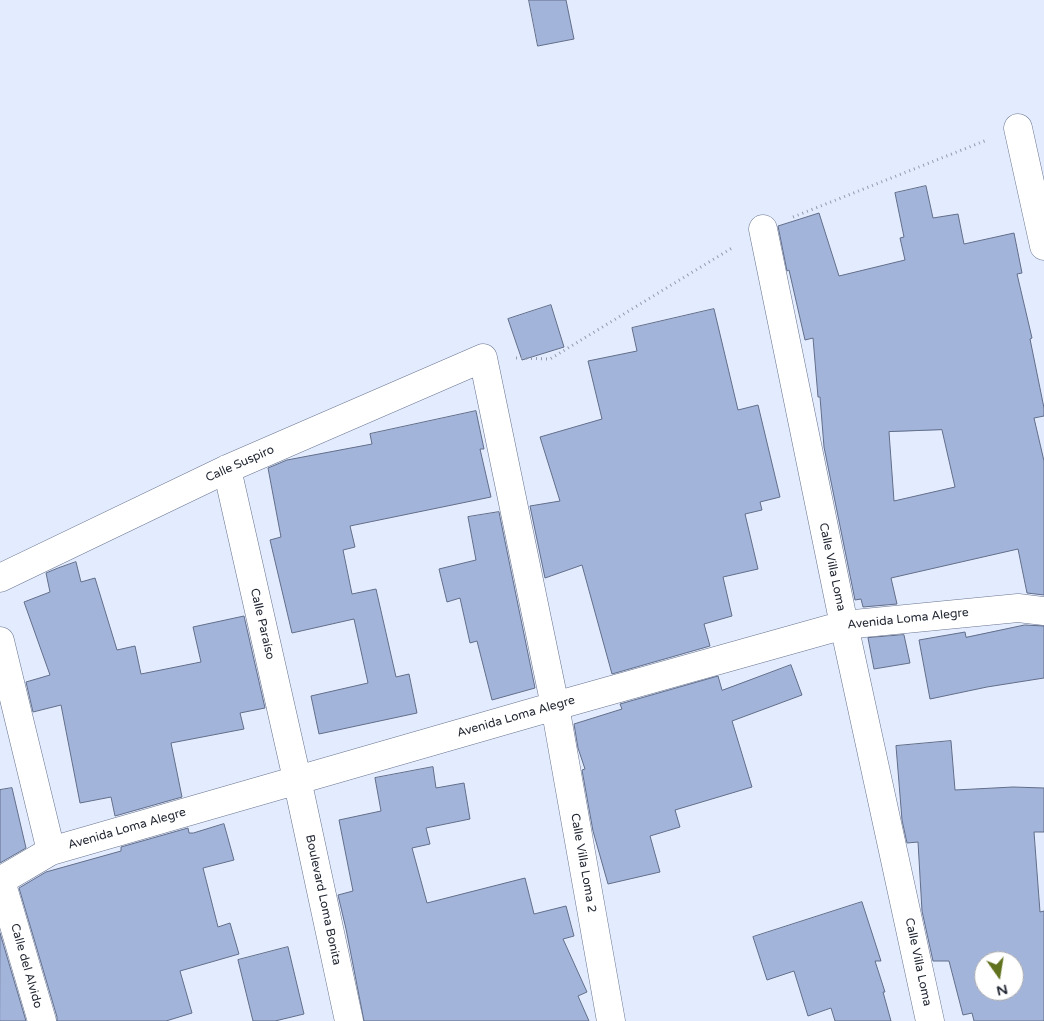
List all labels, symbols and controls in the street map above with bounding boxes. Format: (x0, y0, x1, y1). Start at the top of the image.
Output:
street label: Calle Suspiro (203, 442, 277, 486)
street label: Calle Villa Loma (816, 521, 848, 613)
street label: Calle Paraíso (247, 587, 277, 661)
street label: Avenida Loma Alegre (847, 605, 969, 633)
street label: Avenida Loma Alegre (455, 693, 577, 741)
street label: Avenida Loma Alegre (66, 805, 188, 853)
street label: Calle Villa Loma 2 (567, 812, 599, 914)
street label: Boulevard Loma Bonita (302, 833, 344, 967)
street label: Calle Villa Loma (902, 916, 934, 1008)
street label: Calle del Alvido (7, 922, 45, 1010)
north arrow (974, 951, 1024, 1001)
text: N (995, 981, 1010, 1000)

